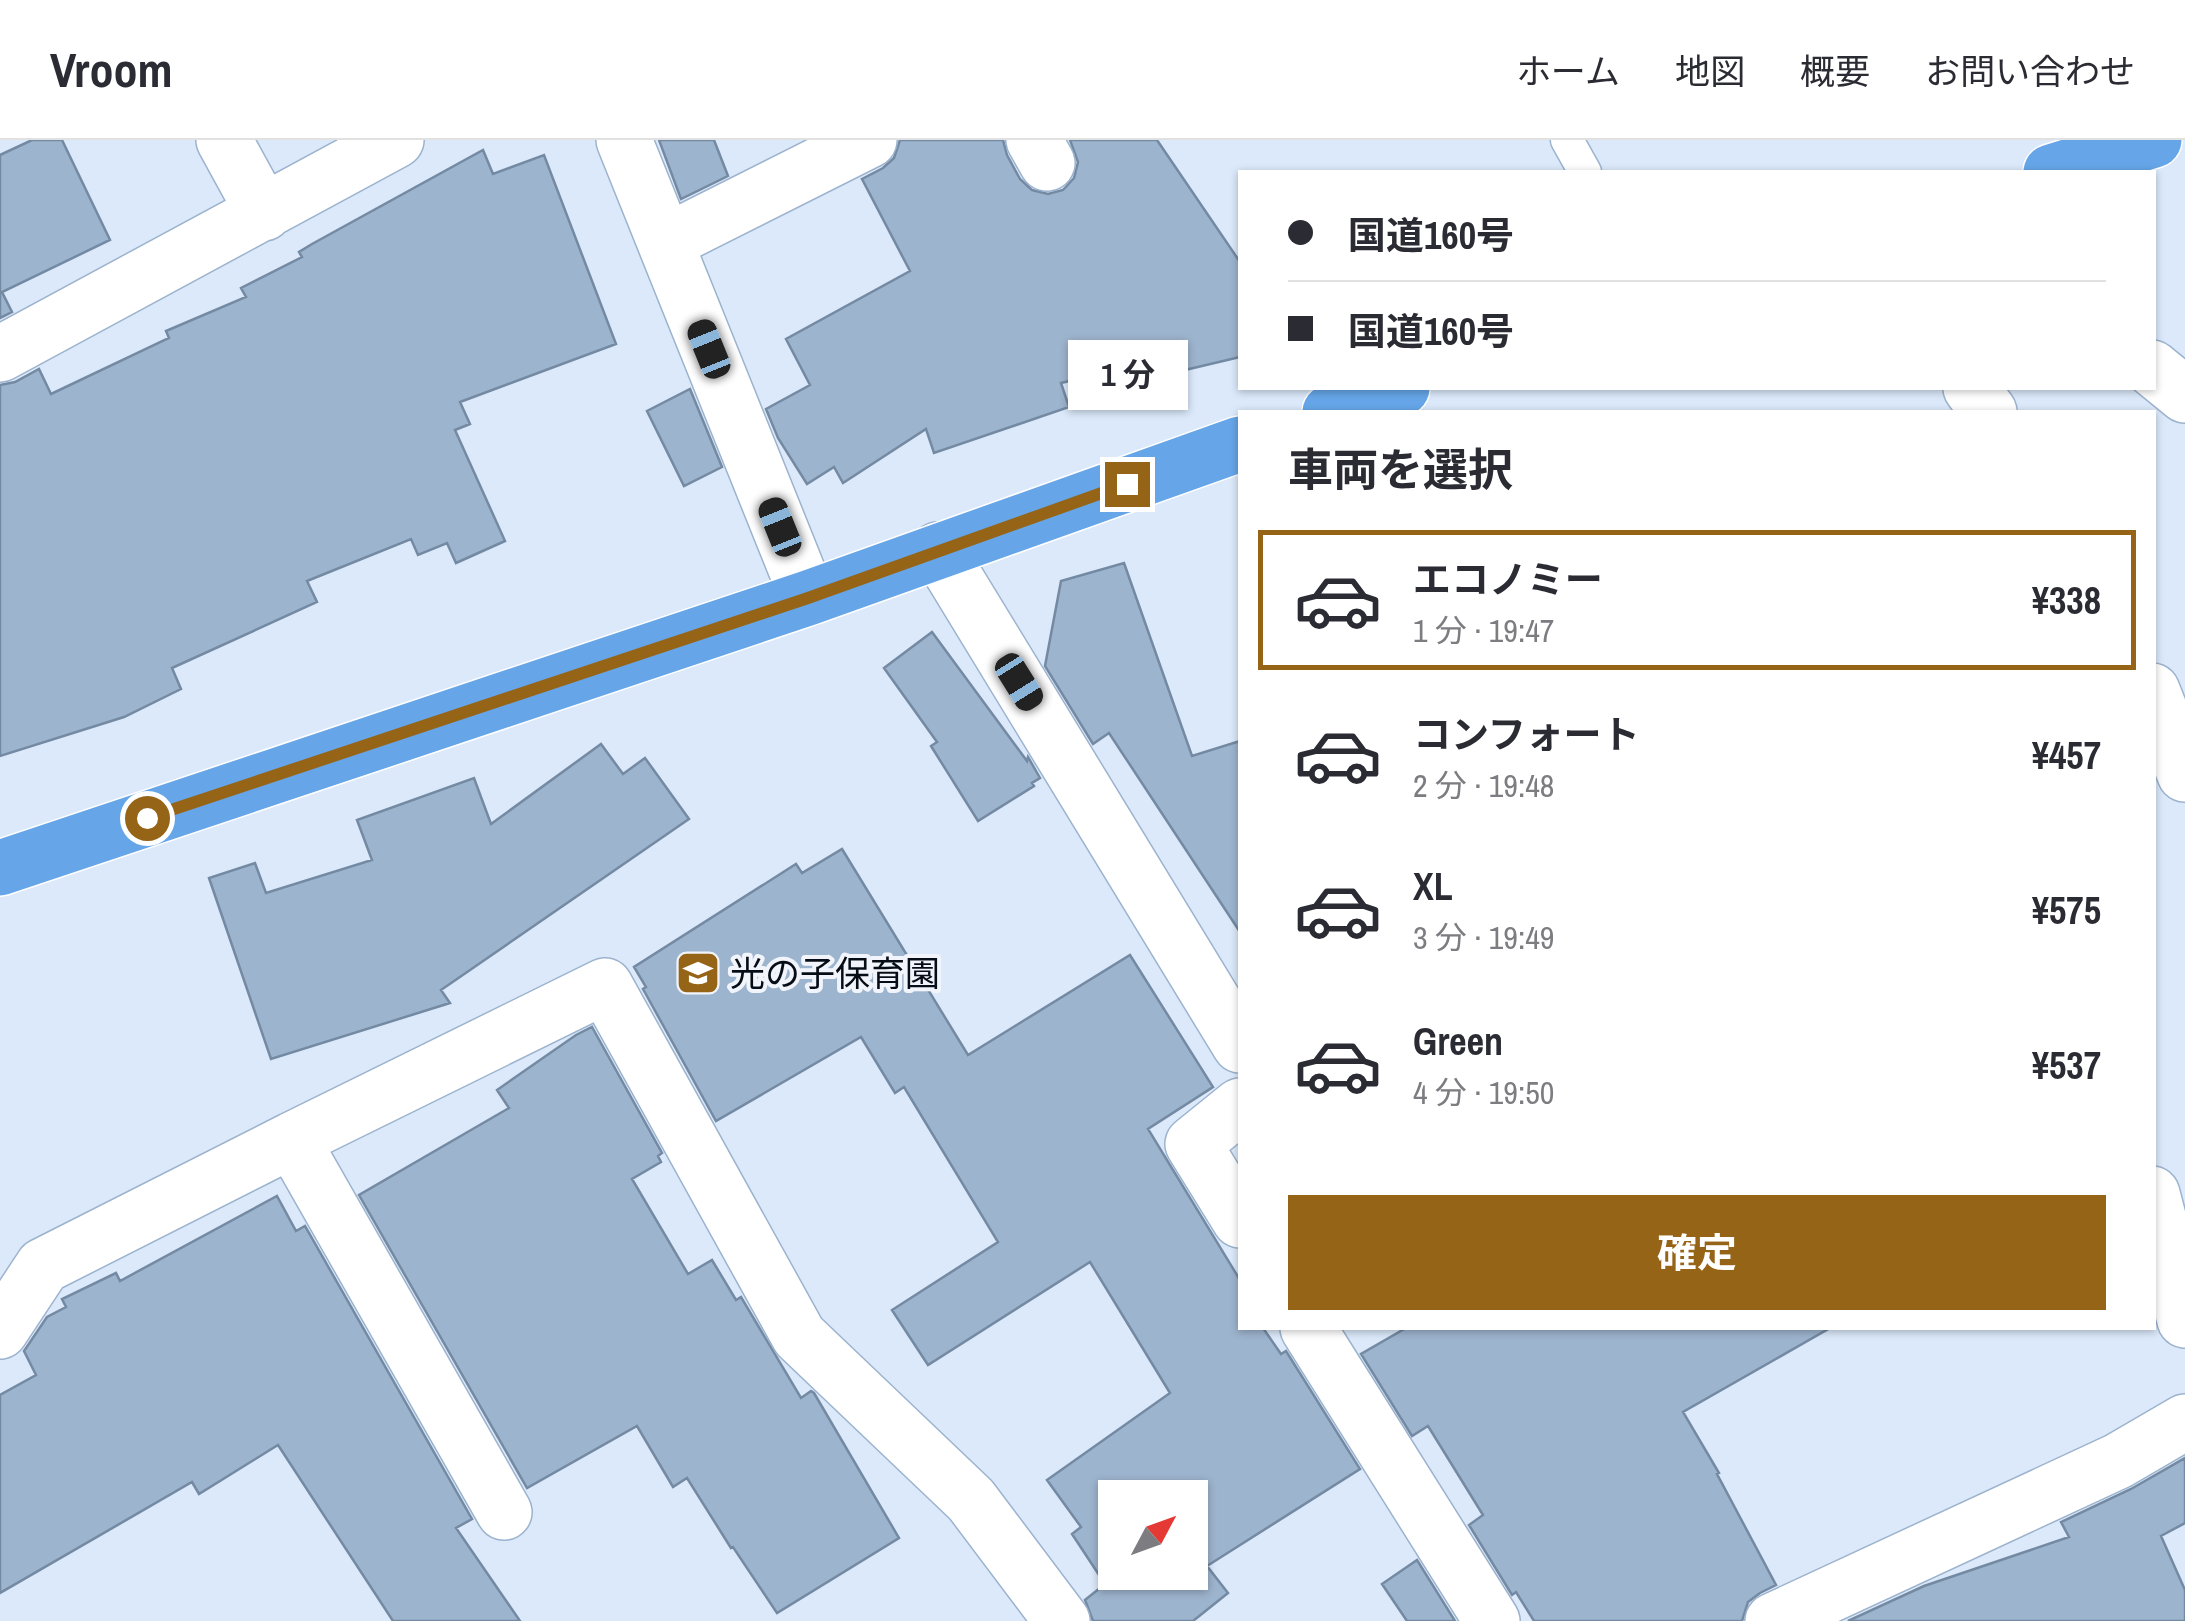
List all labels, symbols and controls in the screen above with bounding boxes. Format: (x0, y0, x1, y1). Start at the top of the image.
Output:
text: Vroom (50, 37, 173, 102)
text: ホーム (1516, 48, 1620, 95)
text: 地図 (1675, 48, 1745, 95)
text: 概要 (1800, 48, 1870, 95)
text: お問い合わせ (1925, 48, 2135, 95)
text: 国道160号 (1348, 210, 1514, 261)
text: 国道160号 (1348, 306, 1514, 357)
car (684, 316, 734, 382)
callout: 1 分 (1067, 339, 1187, 409)
text: 1 分 (1101, 353, 1155, 396)
text: 車両を選択 (1288, 439, 1513, 500)
route end (1105, 462, 1150, 507)
car (755, 494, 805, 560)
text: エコノミー (1413, 554, 1603, 605)
icon: car (1293, 555, 1383, 645)
text: ¥338 (2032, 575, 2101, 626)
text: 1 分 · 19:47 (1413, 609, 1554, 652)
car (990, 649, 1048, 715)
text: コンフォート (1413, 709, 1640, 760)
icon: car (1293, 710, 1383, 800)
text: ¥457 (2032, 730, 2101, 781)
text: 2 分 · 19:48 (1413, 764, 1554, 807)
route start (125, 796, 170, 841)
text: XL (1413, 861, 1453, 912)
icon: car (1293, 865, 1383, 955)
text: ¥575 (2032, 885, 2101, 936)
text: 3 分 · 19:49 (1413, 916, 1554, 959)
school or university icon: 光の子保育園 (675, 950, 721, 996)
place label: 光の子保育園 (730, 950, 940, 997)
text: Green (1413, 1016, 1503, 1067)
icon: car (1293, 1020, 1383, 1110)
text: ¥537 (2032, 1040, 2101, 1091)
text: 4 分 · 19:50 (1413, 1071, 1554, 1114)
button: 確定 (1288, 1195, 2106, 1310)
north arrow (1098, 1480, 1208, 1590)
map controls (1098, 1480, 1208, 1590)

